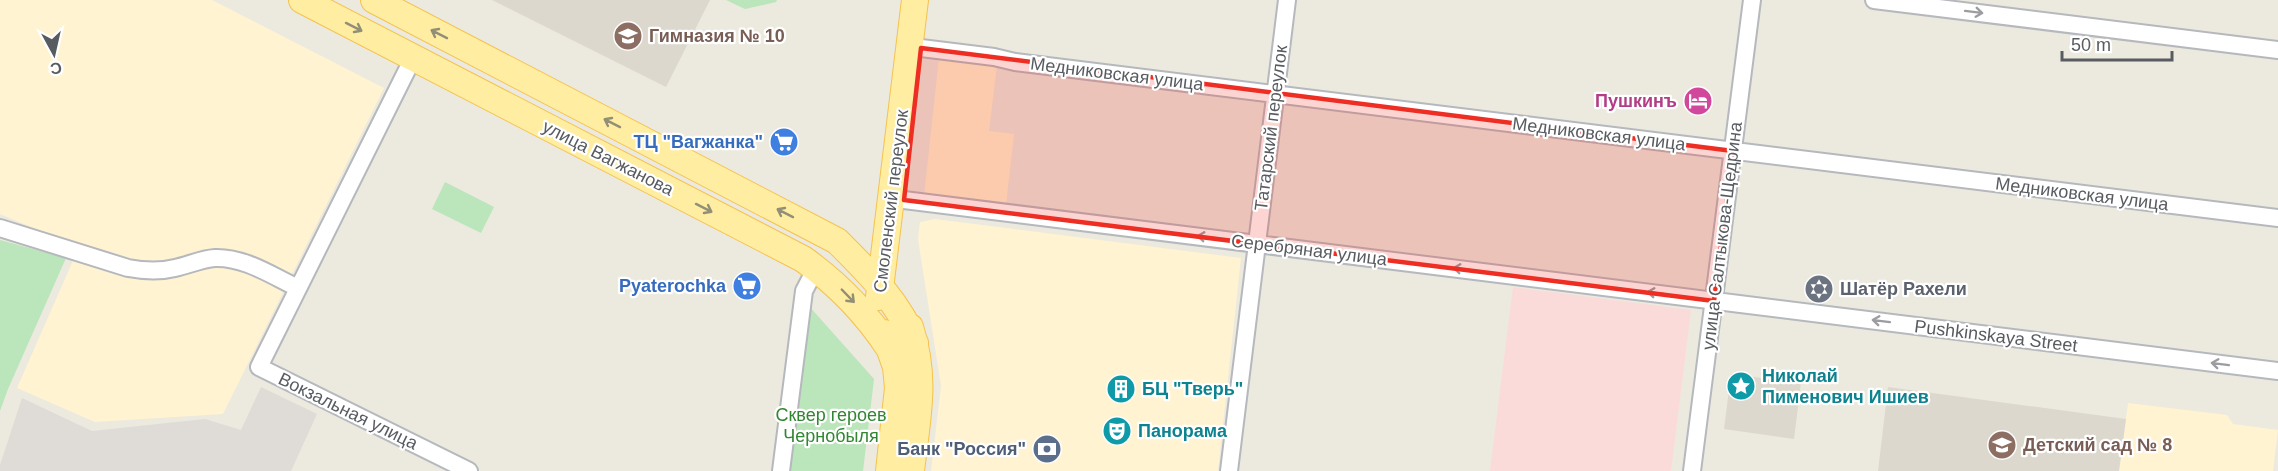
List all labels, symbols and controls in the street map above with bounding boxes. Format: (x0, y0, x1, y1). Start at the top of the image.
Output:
one-way arrow (1963, 7, 1983, 18)
school or university icon: Гимназия № 10 (612, 20, 644, 52)
one-way arrow (344, 22, 362, 33)
north arrow (24, 24, 84, 84)
scale bar (2062, 24, 2172, 62)
place label: Гимназия № 10 (649, 26, 785, 46)
one-way arrow (430, 27, 448, 39)
text: 50 m (2071, 35, 2111, 55)
street label: Татарский переулок (1251, 44, 1291, 212)
street label: Медниковская улица (1029, 53, 1206, 95)
text: С (49, 59, 63, 78)
hotel icon: Пушкинъ (1682, 85, 1714, 117)
place label: Пушкинъ (1595, 91, 1677, 111)
street label: Смоленский переулок (870, 108, 912, 294)
street label: Медниковская улица (1511, 113, 1688, 155)
street label: улица Вагжанова (539, 116, 678, 200)
one-way arrow (604, 117, 621, 129)
street label: улица Салтыкова-Щедрина (1698, 120, 1746, 351)
supermarket icon: ТЦ "Вагжанка" (768, 126, 800, 158)
place label: ТЦ "Вагжанка" (633, 132, 763, 152)
street label: Медниковская улица (1994, 173, 2171, 215)
one-way arrow (695, 202, 712, 214)
one-way arrow (777, 207, 795, 218)
one-way arrow (1197, 231, 1217, 242)
street label: Серебряная улица (1230, 231, 1389, 270)
one-way arrow (1453, 263, 1473, 274)
supermarket icon: Pyaterochka (731, 270, 763, 302)
synagogue icon: Шатёр Рахели (1803, 273, 1835, 305)
place label: Pyaterochka (619, 276, 727, 296)
place label: Шатёр Рахели (1840, 279, 1967, 299)
one-way arrow (1647, 288, 1666, 299)
one-way arrow (841, 289, 855, 304)
one-way arrow (1871, 316, 1891, 327)
street label: Pushkinskaya Street (1913, 316, 2079, 356)
one-way arrow (2211, 358, 2230, 369)
place label: Николай Пименович Ишиев (1762, 366, 1929, 407)
street label: Вокзальная улица (275, 369, 422, 454)
place icon: Николай Пименович Ишиев (1725, 370, 1757, 402)
building icon: БЦ "Тверь" (1105, 373, 1137, 405)
place label: БЦ "Тверь" (1142, 379, 1243, 399)
park label: Сквер героев Чернобыля (775, 405, 887, 446)
theatre icon: Панорама (1101, 415, 1133, 447)
place label: Панорама (1138, 421, 1228, 441)
school or university icon: Детский сад № 8 (1986, 429, 2018, 461)
bank icon: Банк "Россия" (1031, 433, 1063, 465)
place label: Детский сад № 8 (2023, 435, 2172, 455)
place label: Банк "Россия" (897, 439, 1026, 459)

